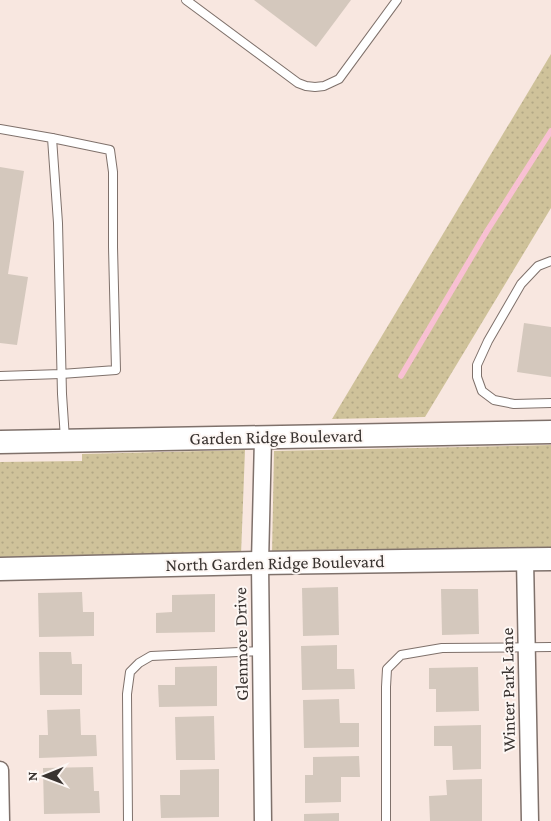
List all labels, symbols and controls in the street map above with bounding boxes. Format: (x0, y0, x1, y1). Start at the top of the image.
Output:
street label: Garden Ridge Boulevard (189, 425, 363, 449)
street label: North Garden Ridge Boulevard (165, 551, 385, 575)
street label: Glenmore Drive (230, 587, 252, 701)
street label: Winter Park Lane (497, 628, 519, 752)
north arrow (20, 751, 70, 801)
text: N (24, 771, 40, 781)

